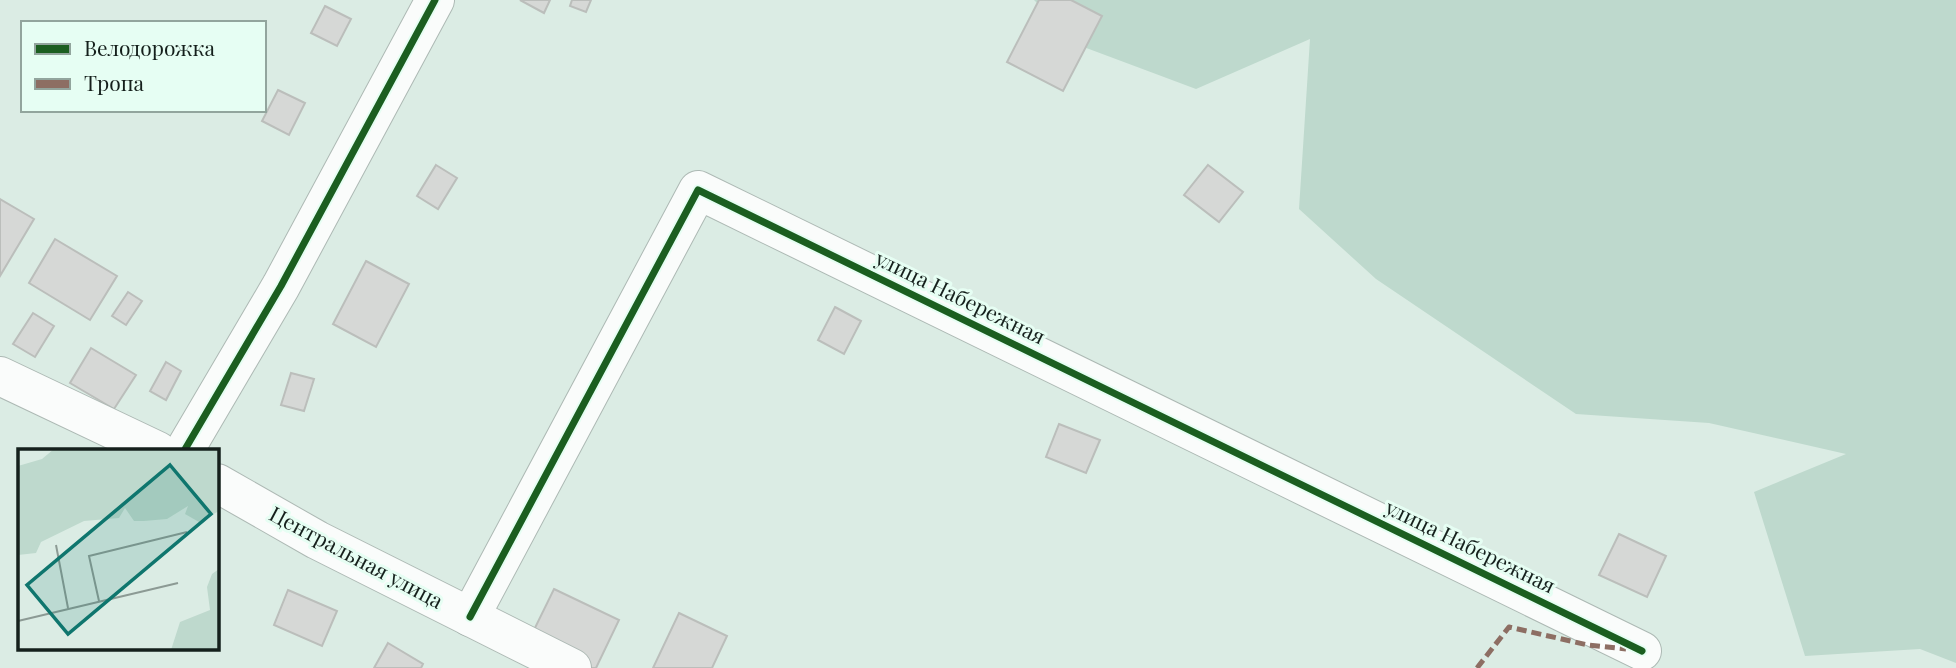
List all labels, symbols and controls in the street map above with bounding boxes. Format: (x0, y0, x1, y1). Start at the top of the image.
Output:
legend (21, 21, 266, 112)
text: Велодорожка (84, 33, 215, 61)
text: Тропа (84, 68, 145, 96)
street label: улица Набережная (870, 243, 1050, 349)
inset map (18, 449, 219, 650)
street label: улица Набережная (1380, 492, 1560, 598)
street label: Центральная улица (265, 499, 449, 614)

